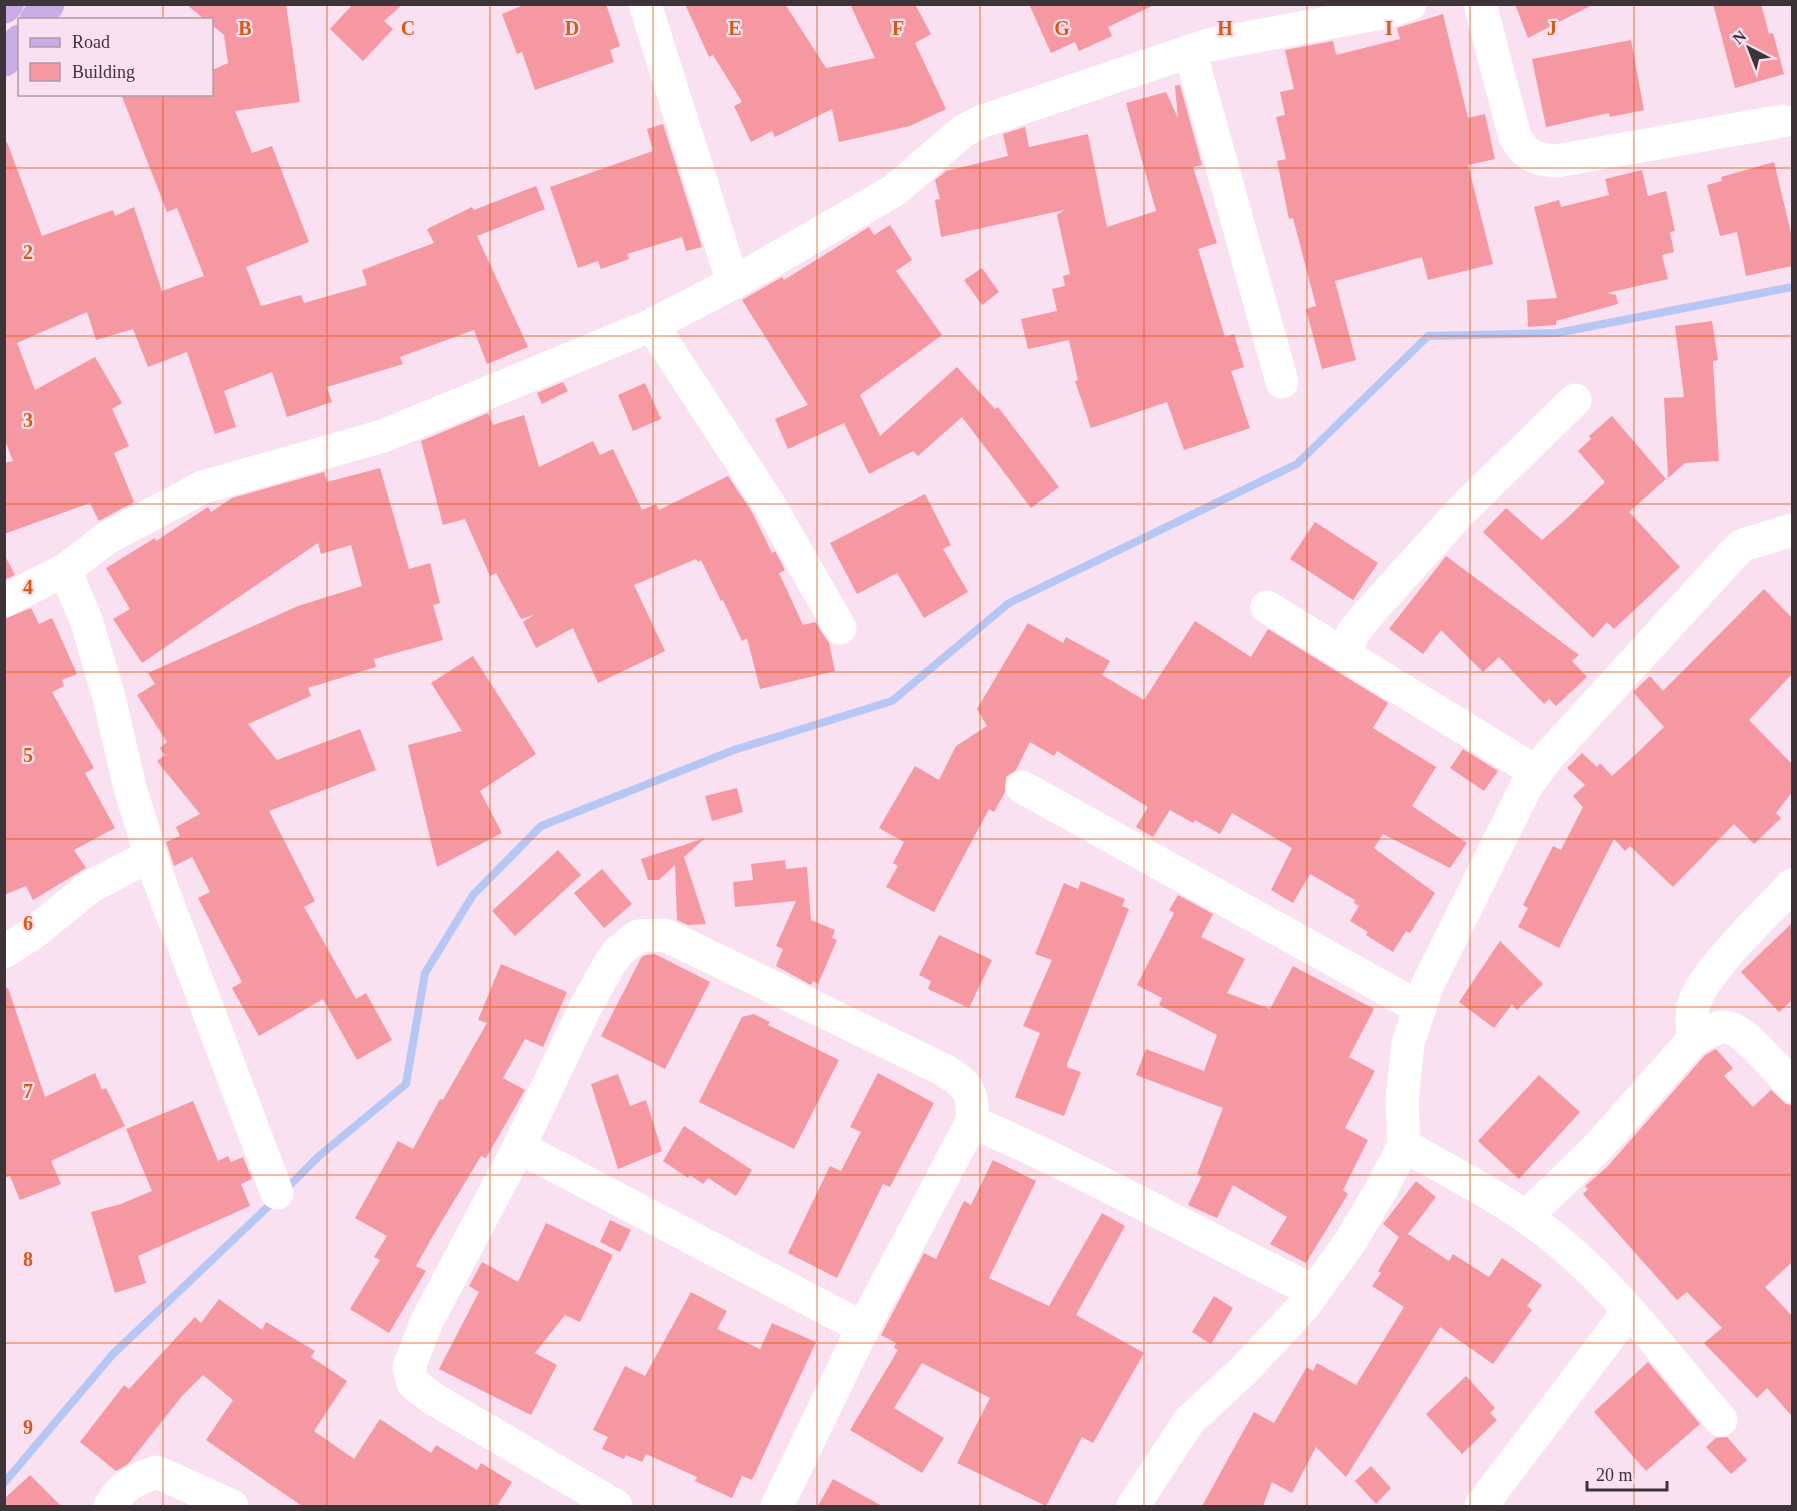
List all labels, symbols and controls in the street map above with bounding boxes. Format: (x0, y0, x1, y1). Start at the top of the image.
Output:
text: B (238, 17, 252, 39)
text: C (401, 17, 415, 39)
text: D (565, 17, 579, 39)
text: E (728, 17, 742, 39)
text: F (892, 17, 904, 39)
text: G (1054, 17, 1070, 39)
text: H (1217, 17, 1233, 39)
text: I (1385, 17, 1393, 39)
text: J (1547, 17, 1557, 39)
legend (18, 18, 213, 96)
north arrow (1719, 18, 1779, 78)
text: N (1729, 27, 1750, 47)
text: Road (72, 32, 110, 52)
text: Building (72, 62, 135, 82)
text: 2 (23, 241, 33, 263)
text: 3 (23, 409, 33, 431)
text: 4 (23, 576, 33, 598)
text: 5 (23, 744, 33, 766)
text: 6 (23, 912, 33, 934)
text: 7 (23, 1080, 33, 1102)
text: 8 (23, 1248, 33, 1270)
text: 9 (23, 1416, 33, 1438)
scale bar (1587, 1454, 1666, 1492)
text: 20 m (1596, 1465, 1633, 1485)

